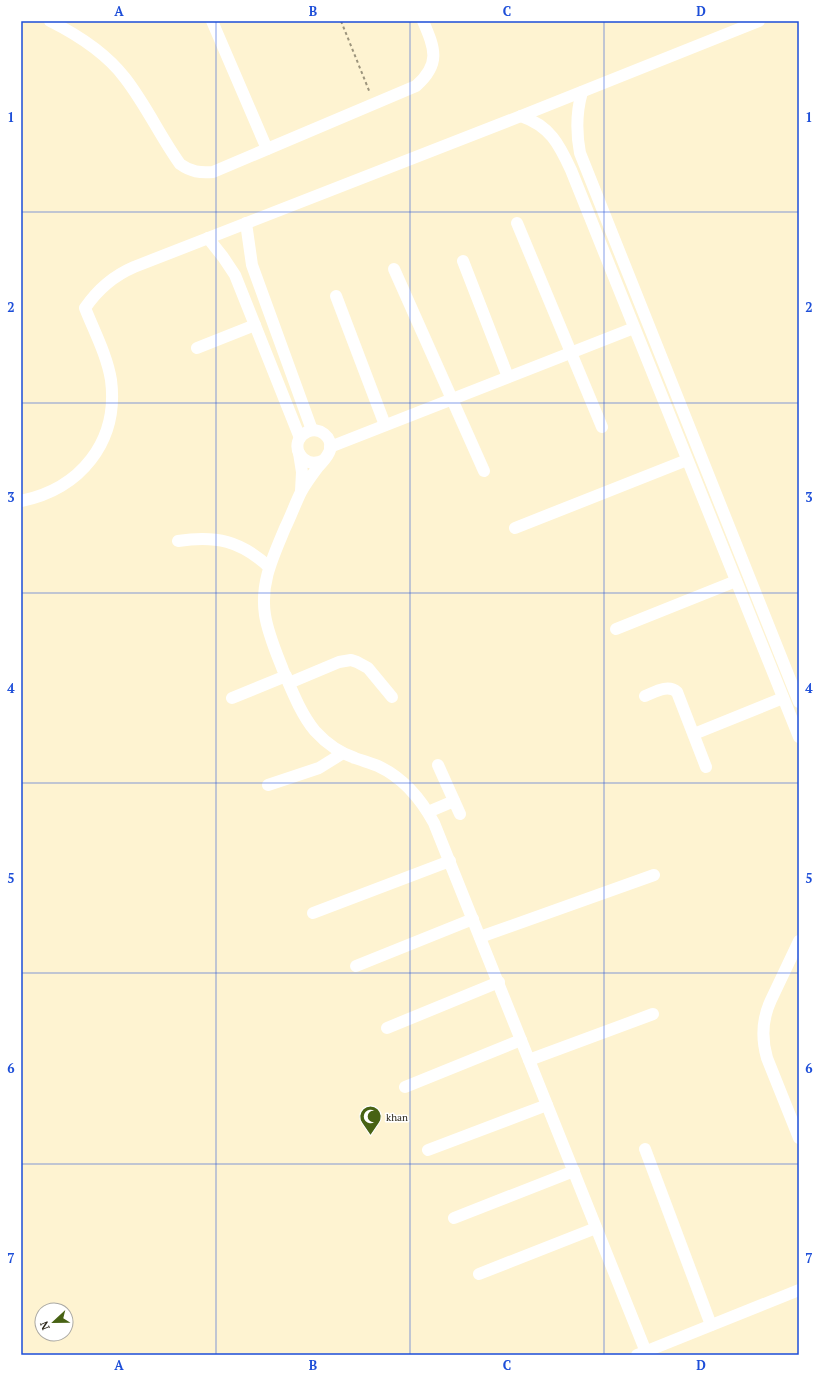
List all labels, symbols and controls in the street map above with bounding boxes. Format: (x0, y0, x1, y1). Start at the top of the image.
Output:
text: A (114, 2, 124, 20)
text: B (309, 2, 317, 20)
text: C (503, 2, 511, 20)
text: D (696, 2, 706, 20)
text: 1 (7, 108, 15, 126)
text: 1 (805, 108, 813, 126)
text: 2 (7, 298, 15, 316)
text: 2 (805, 298, 813, 316)
text: 3 (7, 488, 15, 506)
text: 3 (805, 488, 813, 506)
text: 4 (7, 679, 15, 697)
text: 4 (805, 679, 813, 697)
text: 5 (7, 869, 15, 887)
text: 5 (805, 869, 813, 887)
text: 6 (7, 1059, 15, 1077)
text: 6 (805, 1059, 813, 1077)
mosque icon: khan (358, 1104, 384, 1137)
place label: khan (386, 1111, 408, 1124)
text: 7 (7, 1249, 15, 1267)
text: 7 (805, 1249, 813, 1267)
north arrow (34, 1302, 74, 1342)
text: N (36, 1319, 53, 1332)
text: A (114, 1356, 124, 1374)
text: B (309, 1356, 317, 1374)
text: C (503, 1356, 511, 1374)
text: D (696, 1356, 706, 1374)

